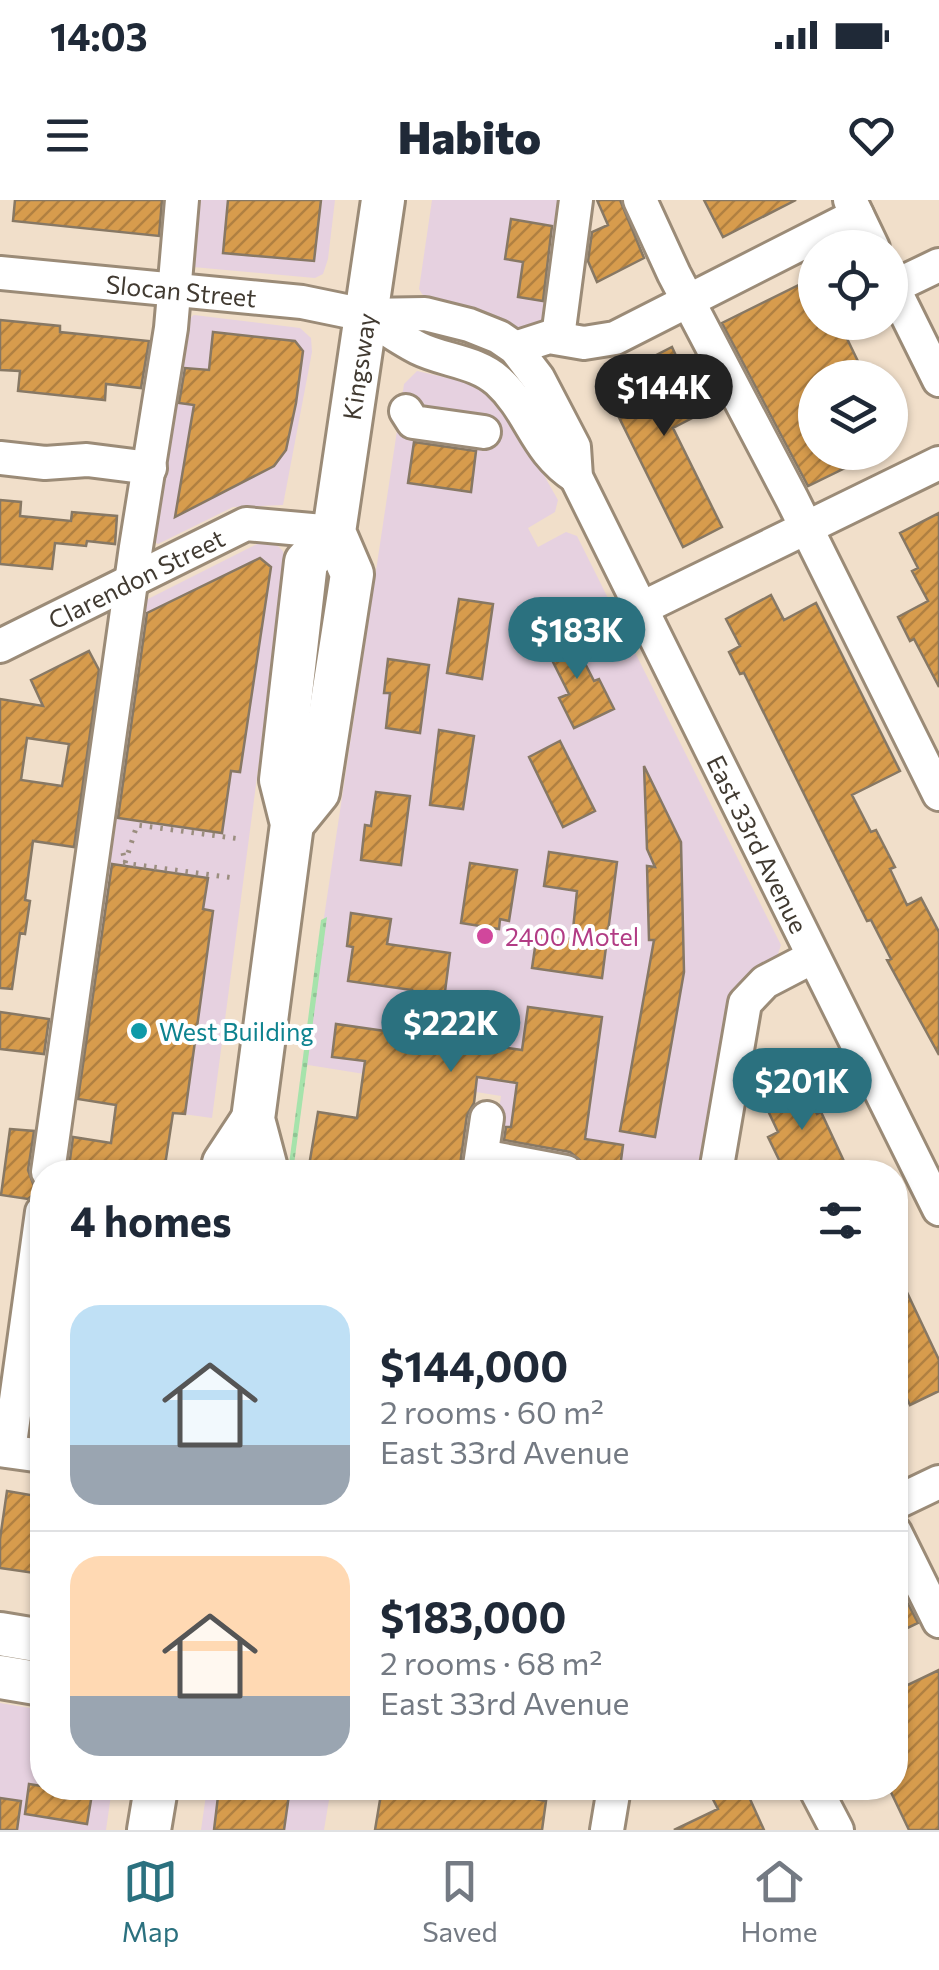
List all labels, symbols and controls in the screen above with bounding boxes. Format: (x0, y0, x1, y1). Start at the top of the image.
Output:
text: 14:03 (50, 12, 148, 59)
icon: menu (40, 108, 95, 163)
text: Habito (398, 108, 541, 163)
icon: heart (844, 108, 899, 163)
map controls (798, 230, 908, 470)
button: locate (798, 230, 908, 340)
street label: Slocan Street (104, 268, 258, 313)
street label: Kingsway (336, 311, 381, 422)
pin: $144K (594, 354, 734, 439)
button: layers (798, 360, 908, 470)
text: $144K (617, 366, 711, 406)
street label: Clarendon Street (43, 522, 229, 635)
pin: $183K (507, 597, 647, 682)
text: $183K (530, 609, 624, 649)
street label: East 33rd Avenue (701, 750, 815, 938)
place label: 2400 Motel (505, 921, 639, 951)
marker: 2400 Motel (474, 925, 496, 947)
pin: $222K (381, 990, 521, 1075)
text: $222K (403, 1002, 499, 1042)
place label: West Building (159, 1016, 314, 1046)
marker: West Building (128, 1020, 150, 1042)
pin: $201K (732, 1048, 872, 1133)
text: $201K (755, 1060, 849, 1100)
icon: filters (813, 1193, 868, 1248)
text: 4 homes (70, 1194, 232, 1246)
text: $144,000 (380, 1339, 568, 1391)
icon: home (150, 1345, 270, 1465)
text: 2 rooms · 60 m² (380, 1391, 604, 1431)
text: East 33rd Avenue (380, 1431, 629, 1471)
text: $183,000 (380, 1590, 566, 1642)
icon: home (150, 1596, 270, 1716)
text: 2 rooms · 68 m² (380, 1642, 602, 1682)
text: East 33rd Avenue (380, 1682, 629, 1722)
tab: Map (121, 1854, 179, 1948)
tab: Saved (422, 1854, 498, 1948)
tab: Home (741, 1854, 818, 1948)

